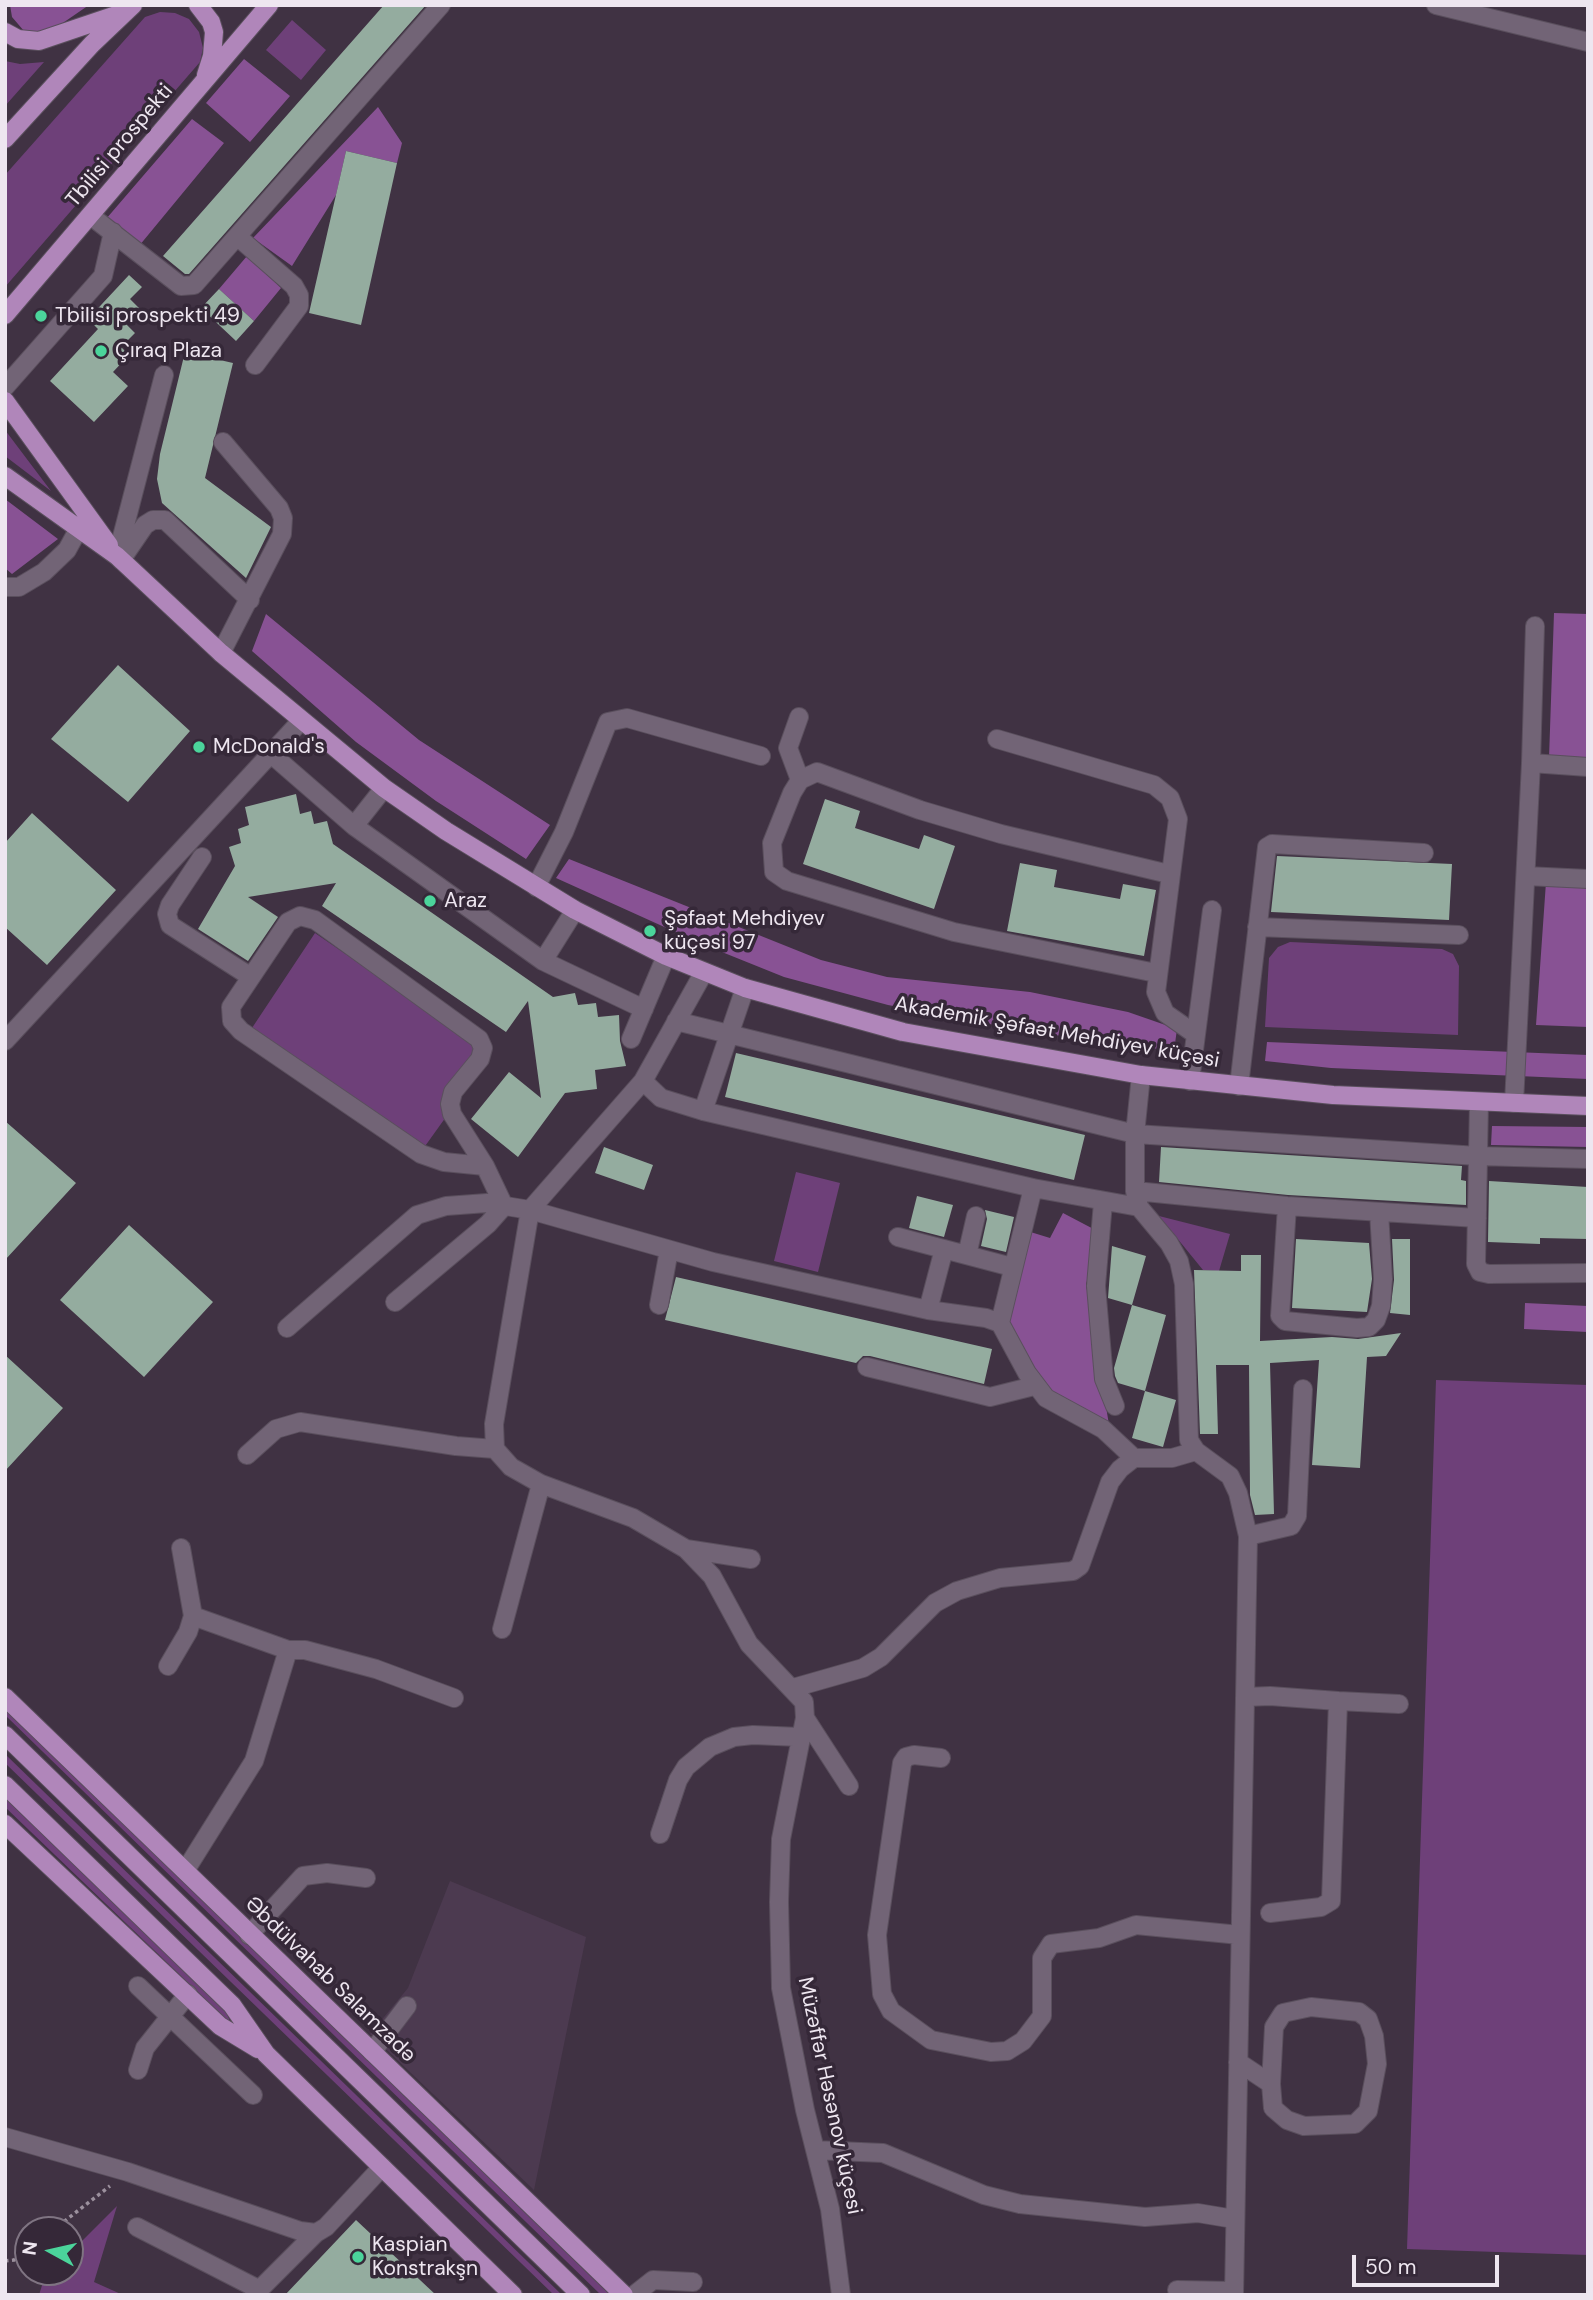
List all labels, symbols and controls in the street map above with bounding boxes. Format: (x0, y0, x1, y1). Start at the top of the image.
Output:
street label: Tbilisi prospekti (61, 79, 179, 213)
place label: Tbilisi prospekti 49 (55, 303, 240, 329)
marker: Tbilisi prospekti 49 (33, 308, 49, 324)
place label: Çıraq Plaza (115, 338, 222, 364)
marker: Çıraq Plaza (93, 343, 109, 359)
place label: McDonald's (213, 734, 325, 760)
marker: McDonald's (191, 739, 207, 755)
place label: Araz (444, 888, 487, 914)
marker: Araz (422, 893, 438, 909)
place label: Şəfaət Mehdiyev küçəsi 97 (664, 906, 825, 956)
marker: Şəfaət Mehdiyev küçəsi 97 (642, 923, 658, 939)
street label: Akademik Şəfaət Mehdiyev küçəsi (893, 992, 1221, 1074)
street label: Əbdülvahab Salamzadə (239, 1892, 421, 2068)
street label: Müzəffər Həsənov küçesi (792, 1975, 866, 2217)
north arrow (14, 2216, 84, 2286)
place label: Kaspian Konstrakşn (372, 2232, 478, 2282)
text: N (16, 2240, 43, 2257)
scale bar (1355, 2240, 1502, 2284)
marker: Kaspian Konstrakşn (350, 2249, 366, 2265)
text: 50 m (1365, 2253, 1416, 2281)

